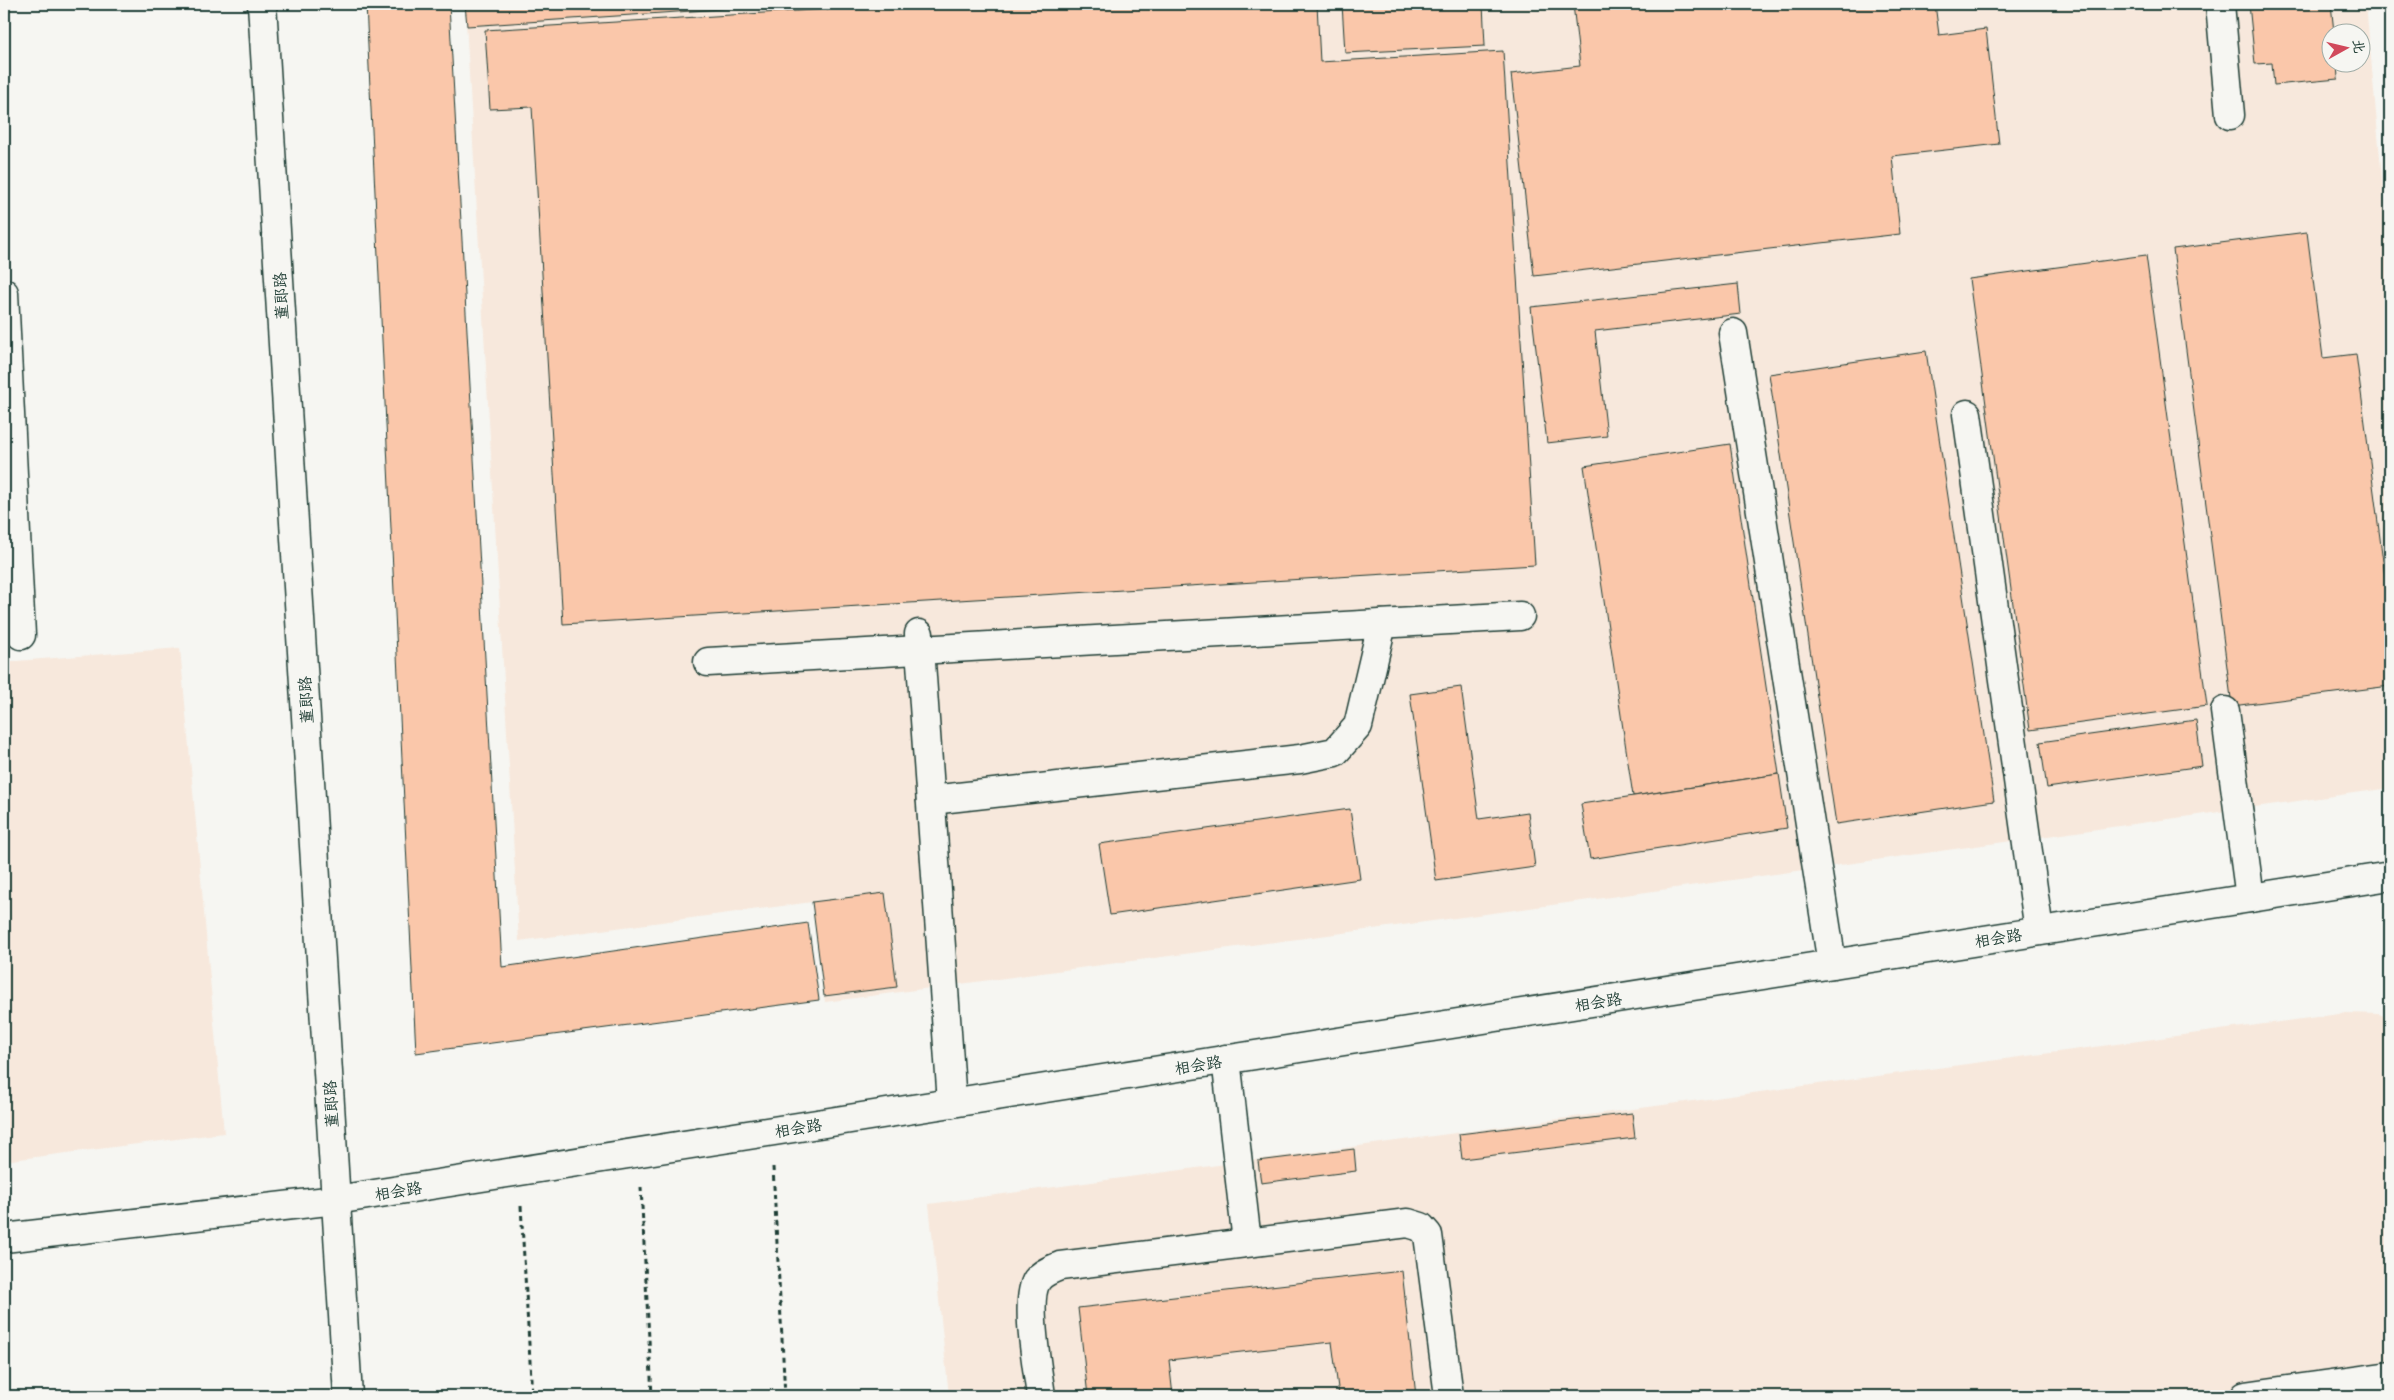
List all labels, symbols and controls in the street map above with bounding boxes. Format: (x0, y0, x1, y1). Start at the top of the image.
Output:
north arrow (2322, 22, 2372, 72)
text: 北 (2349, 38, 2370, 54)
street label: 董郎路 (268, 271, 292, 321)
street label: 董郎路 (293, 675, 317, 725)
street label: 相会路 (1973, 923, 2023, 951)
street label: 相会路 (1573, 987, 1623, 1015)
street label: 相会路 (1173, 1050, 1223, 1078)
street label: 董郎路 (318, 1079, 342, 1129)
street label: 相会路 (773, 1113, 823, 1141)
street label: 相会路 (373, 1176, 423, 1204)

